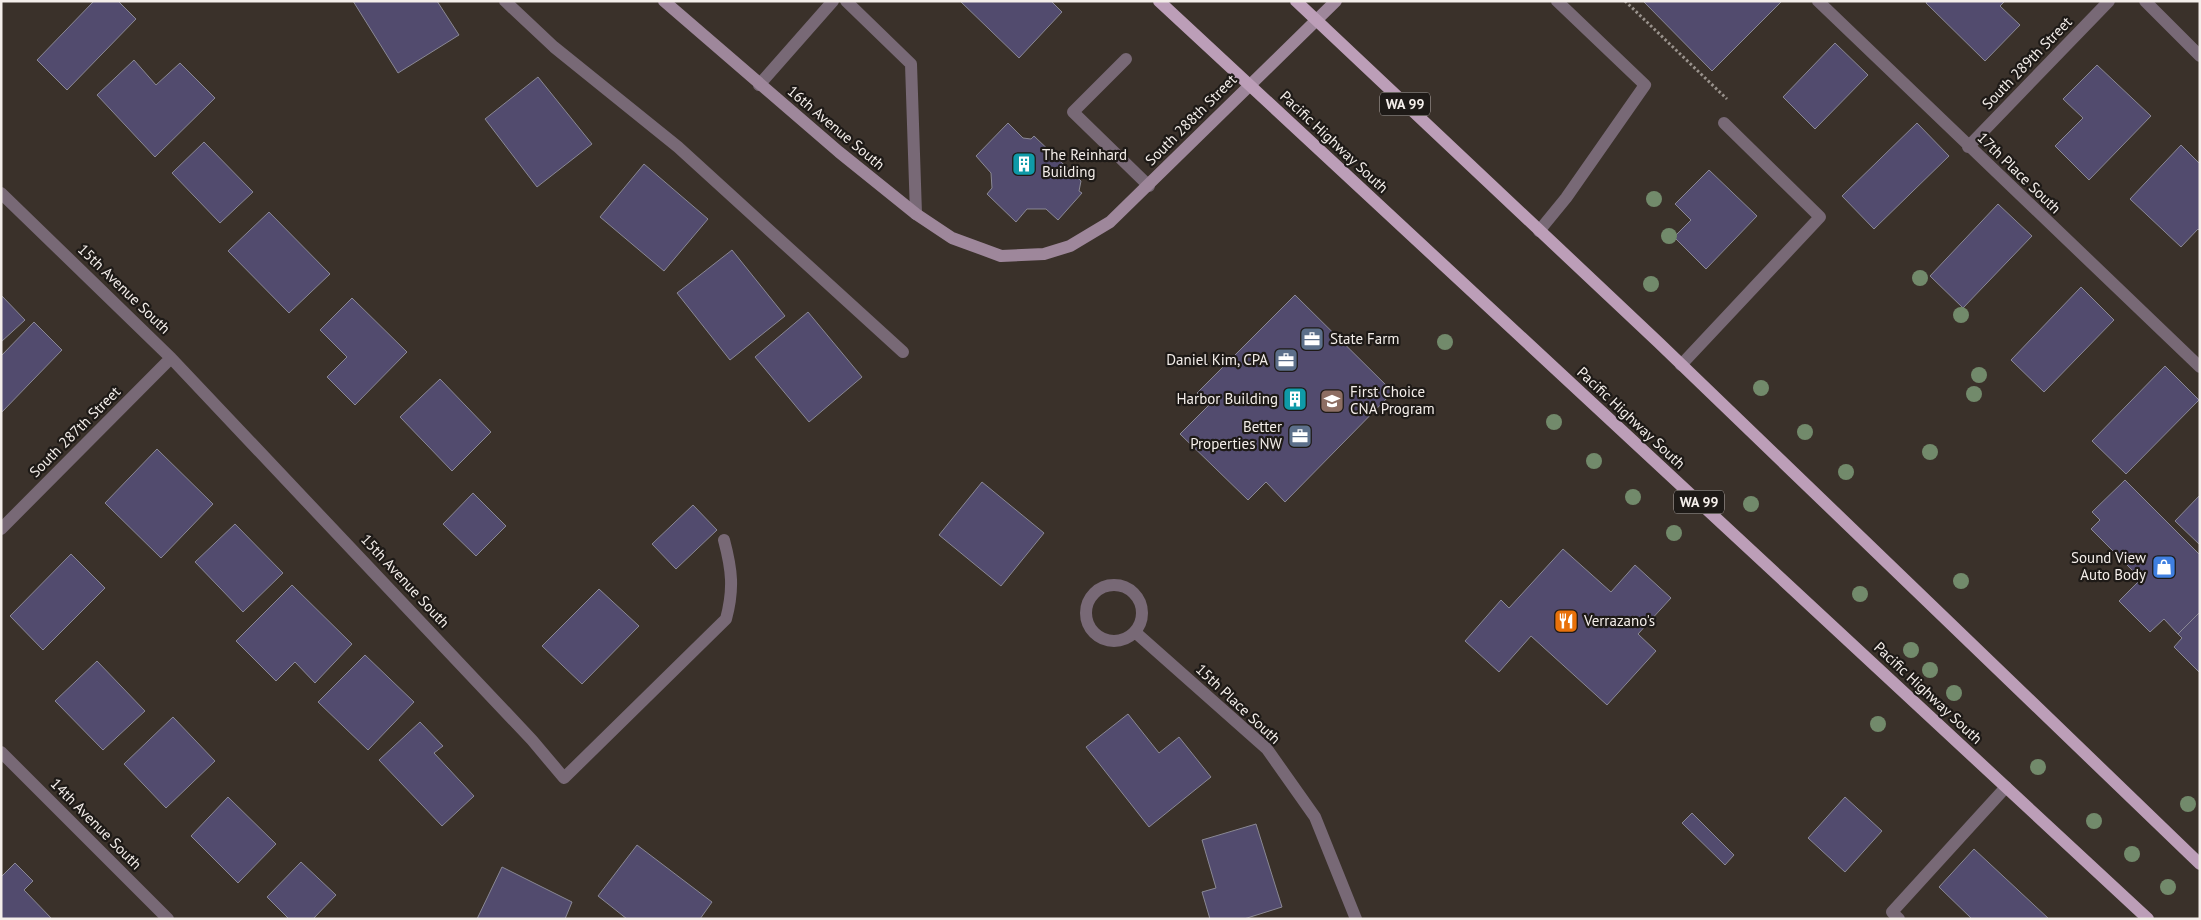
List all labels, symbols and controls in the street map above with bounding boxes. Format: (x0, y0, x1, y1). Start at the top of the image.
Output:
street label: South 289th Street (1978, 12, 2076, 113)
street label: South 288th Street (1141, 70, 1240, 169)
street label: 16th Avenue South (784, 81, 889, 174)
street label: Pacific Highway South (1276, 87, 1392, 197)
road number: WA 99 (1380, 92, 1430, 116)
street label: 17th Place South (1974, 128, 2065, 217)
place label: The Reinhard Building (1042, 145, 1127, 181)
building icon: The Reinhard Building (1011, 151, 1037, 177)
street label: 15th Avenue South (74, 240, 175, 338)
office icon: State Farm (1299, 326, 1325, 352)
place label: State Farm (1330, 329, 1400, 348)
office icon: Daniel Kim, CPA (1273, 347, 1299, 373)
place label: Daniel Kim, CPA (1166, 350, 1268, 369)
street label: Pacific Highway South (1573, 363, 1689, 473)
street label: South 287th Street (25, 382, 124, 481)
place label: First Choice CNA Program (1350, 382, 1435, 418)
building icon: Harbor Building (1282, 386, 1308, 412)
school or university icon: First Choice CNA Program (1319, 388, 1345, 414)
place label: Harbor Building (1177, 389, 1278, 408)
place label: Better Properties NW (1190, 417, 1283, 453)
office icon: Better Properties NW (1287, 423, 1313, 449)
road number: WA 99 (1674, 491, 1724, 514)
street label: 15th Avenue South (357, 530, 454, 632)
place label: Sound View Auto Body (2071, 548, 2146, 584)
shop icon: Sound View Auto Body (2151, 554, 2177, 580)
restaurant icon: Verrazano's (1553, 608, 1579, 634)
place label: Verrazano's (1583, 611, 1655, 630)
street label: Pacific Highway South (1870, 638, 1986, 748)
street label: 15th Place South (1192, 659, 1285, 748)
street label: 14th Avenue South (47, 774, 146, 873)

